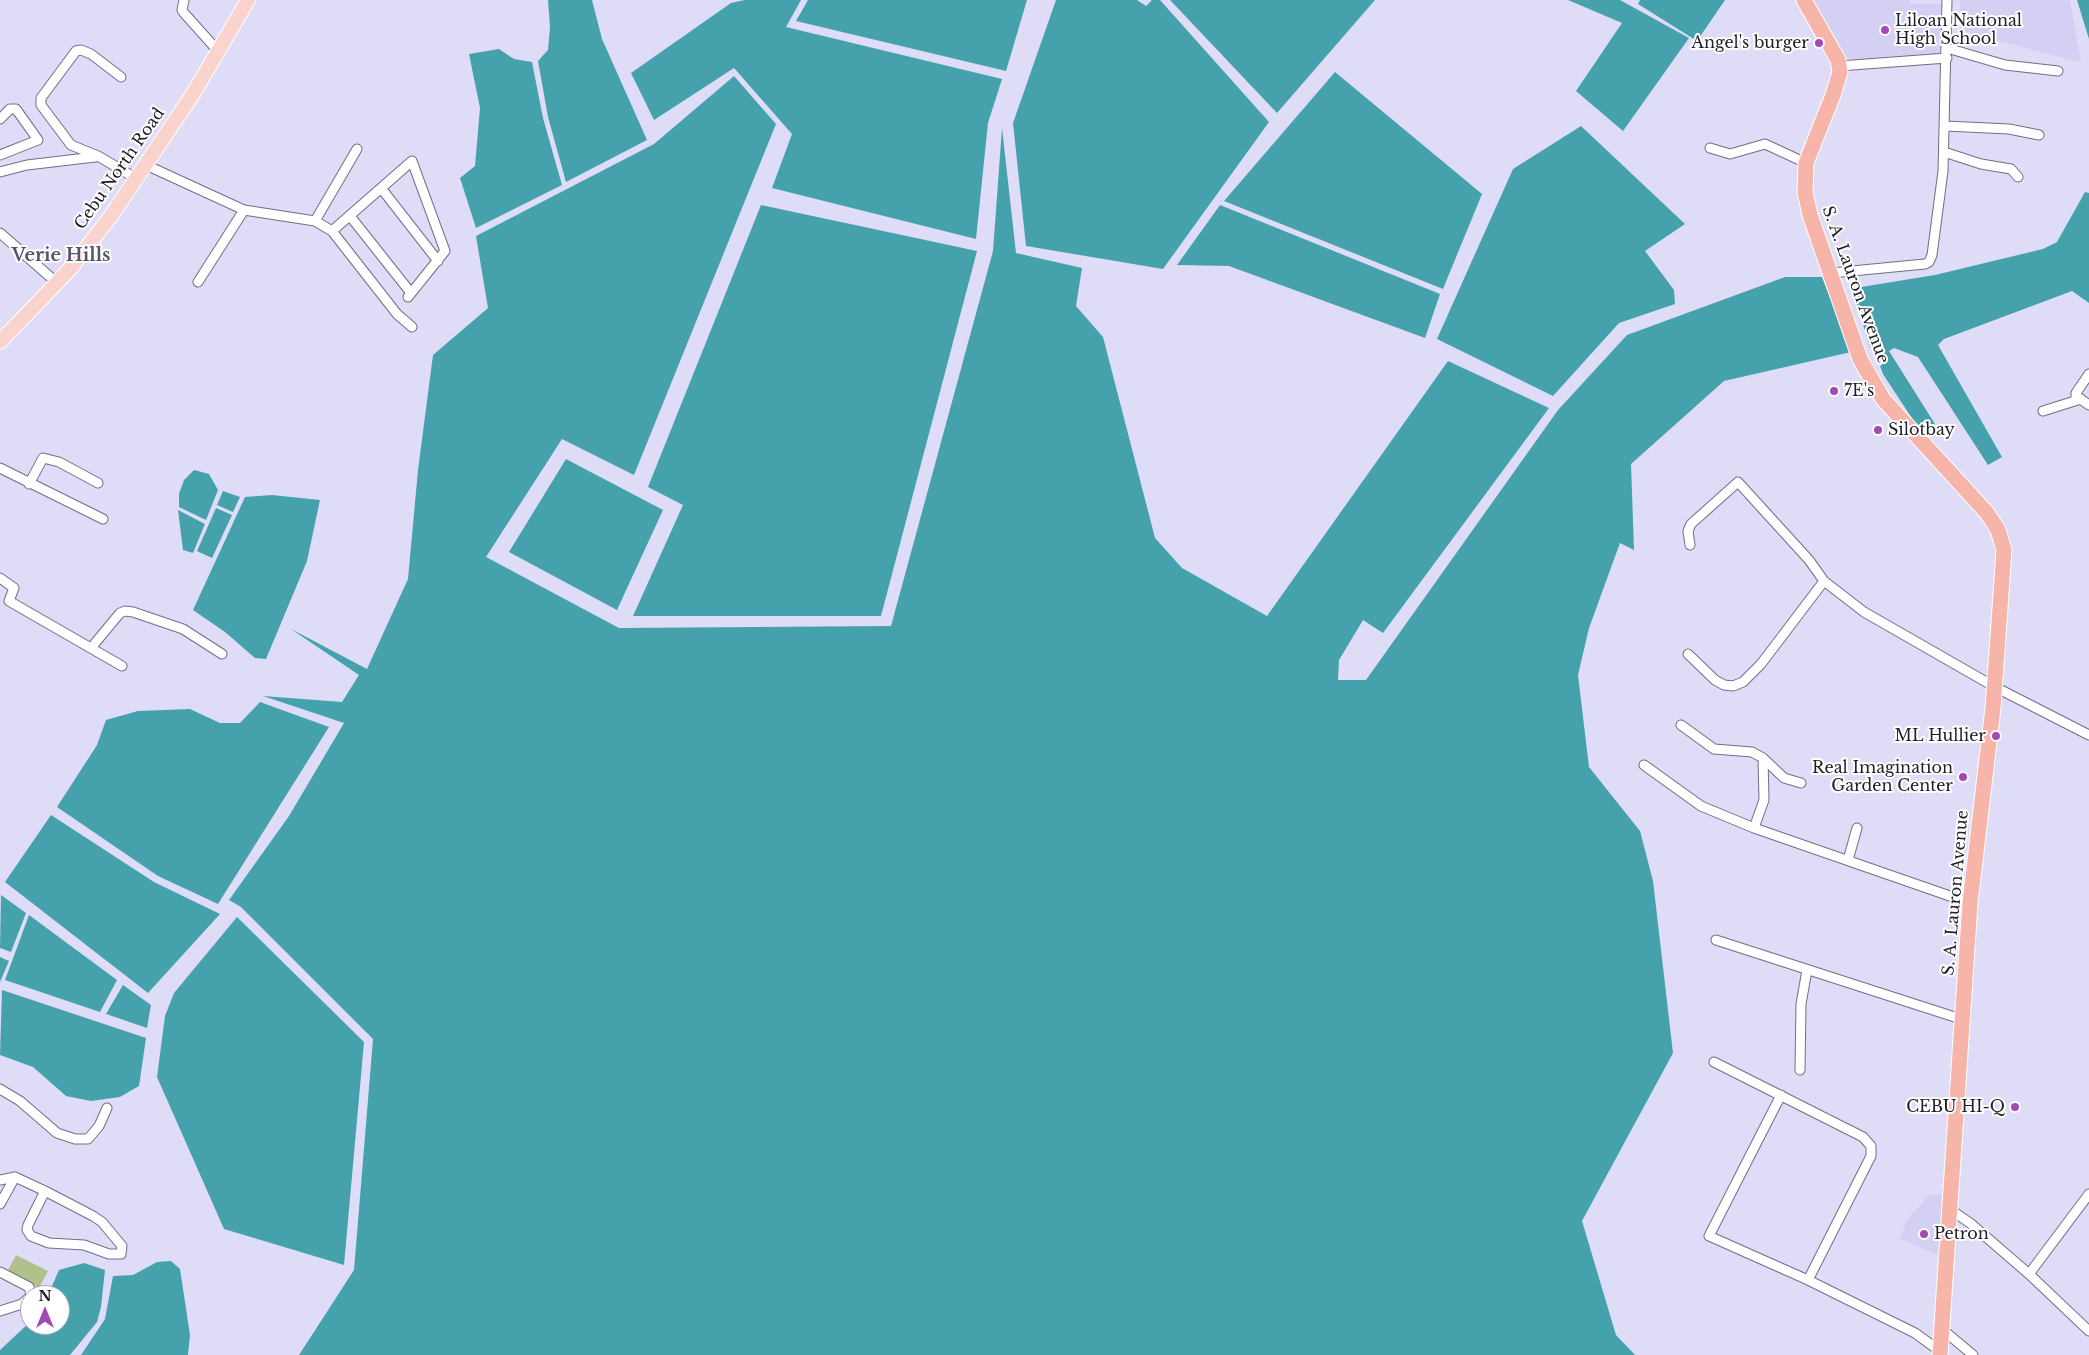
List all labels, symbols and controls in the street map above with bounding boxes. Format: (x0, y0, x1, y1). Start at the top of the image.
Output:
place label: Liloan National High School (1895, 11, 2022, 49)
marker: Liloan National High School (1879, 24, 1891, 36)
place label: Angel's burger (1692, 33, 1809, 53)
marker: Angel's burger (1813, 37, 1825, 49)
street label: Cebu North Road (71, 105, 169, 233)
street label: S. A. Lauron Avenue (1818, 204, 1892, 366)
district label: Verie Hills (12, 245, 110, 267)
place label: 7E's (1844, 381, 1874, 401)
marker: 7E's (1828, 385, 1840, 397)
place label: Silotbay (1888, 420, 1955, 440)
marker: Silotbay (1872, 424, 1884, 436)
place label: ML Hullier (1894, 726, 1986, 746)
marker: ML Hullier (1990, 730, 2002, 742)
place label: Real Imagination Garden Center (1812, 758, 1953, 796)
marker: Real Imagination Garden Center (1957, 771, 1969, 783)
street label: S. A. Lauron Avenue (1939, 809, 1973, 977)
place label: CEBU HI-Q (1906, 1097, 2005, 1117)
marker: CEBU HI-Q (2009, 1101, 2021, 1113)
place label: Petron (1934, 1224, 1989, 1244)
marker: Petron (1918, 1228, 1930, 1240)
north arrow (20, 1285, 70, 1335)
text: N (38, 1287, 52, 1305)

